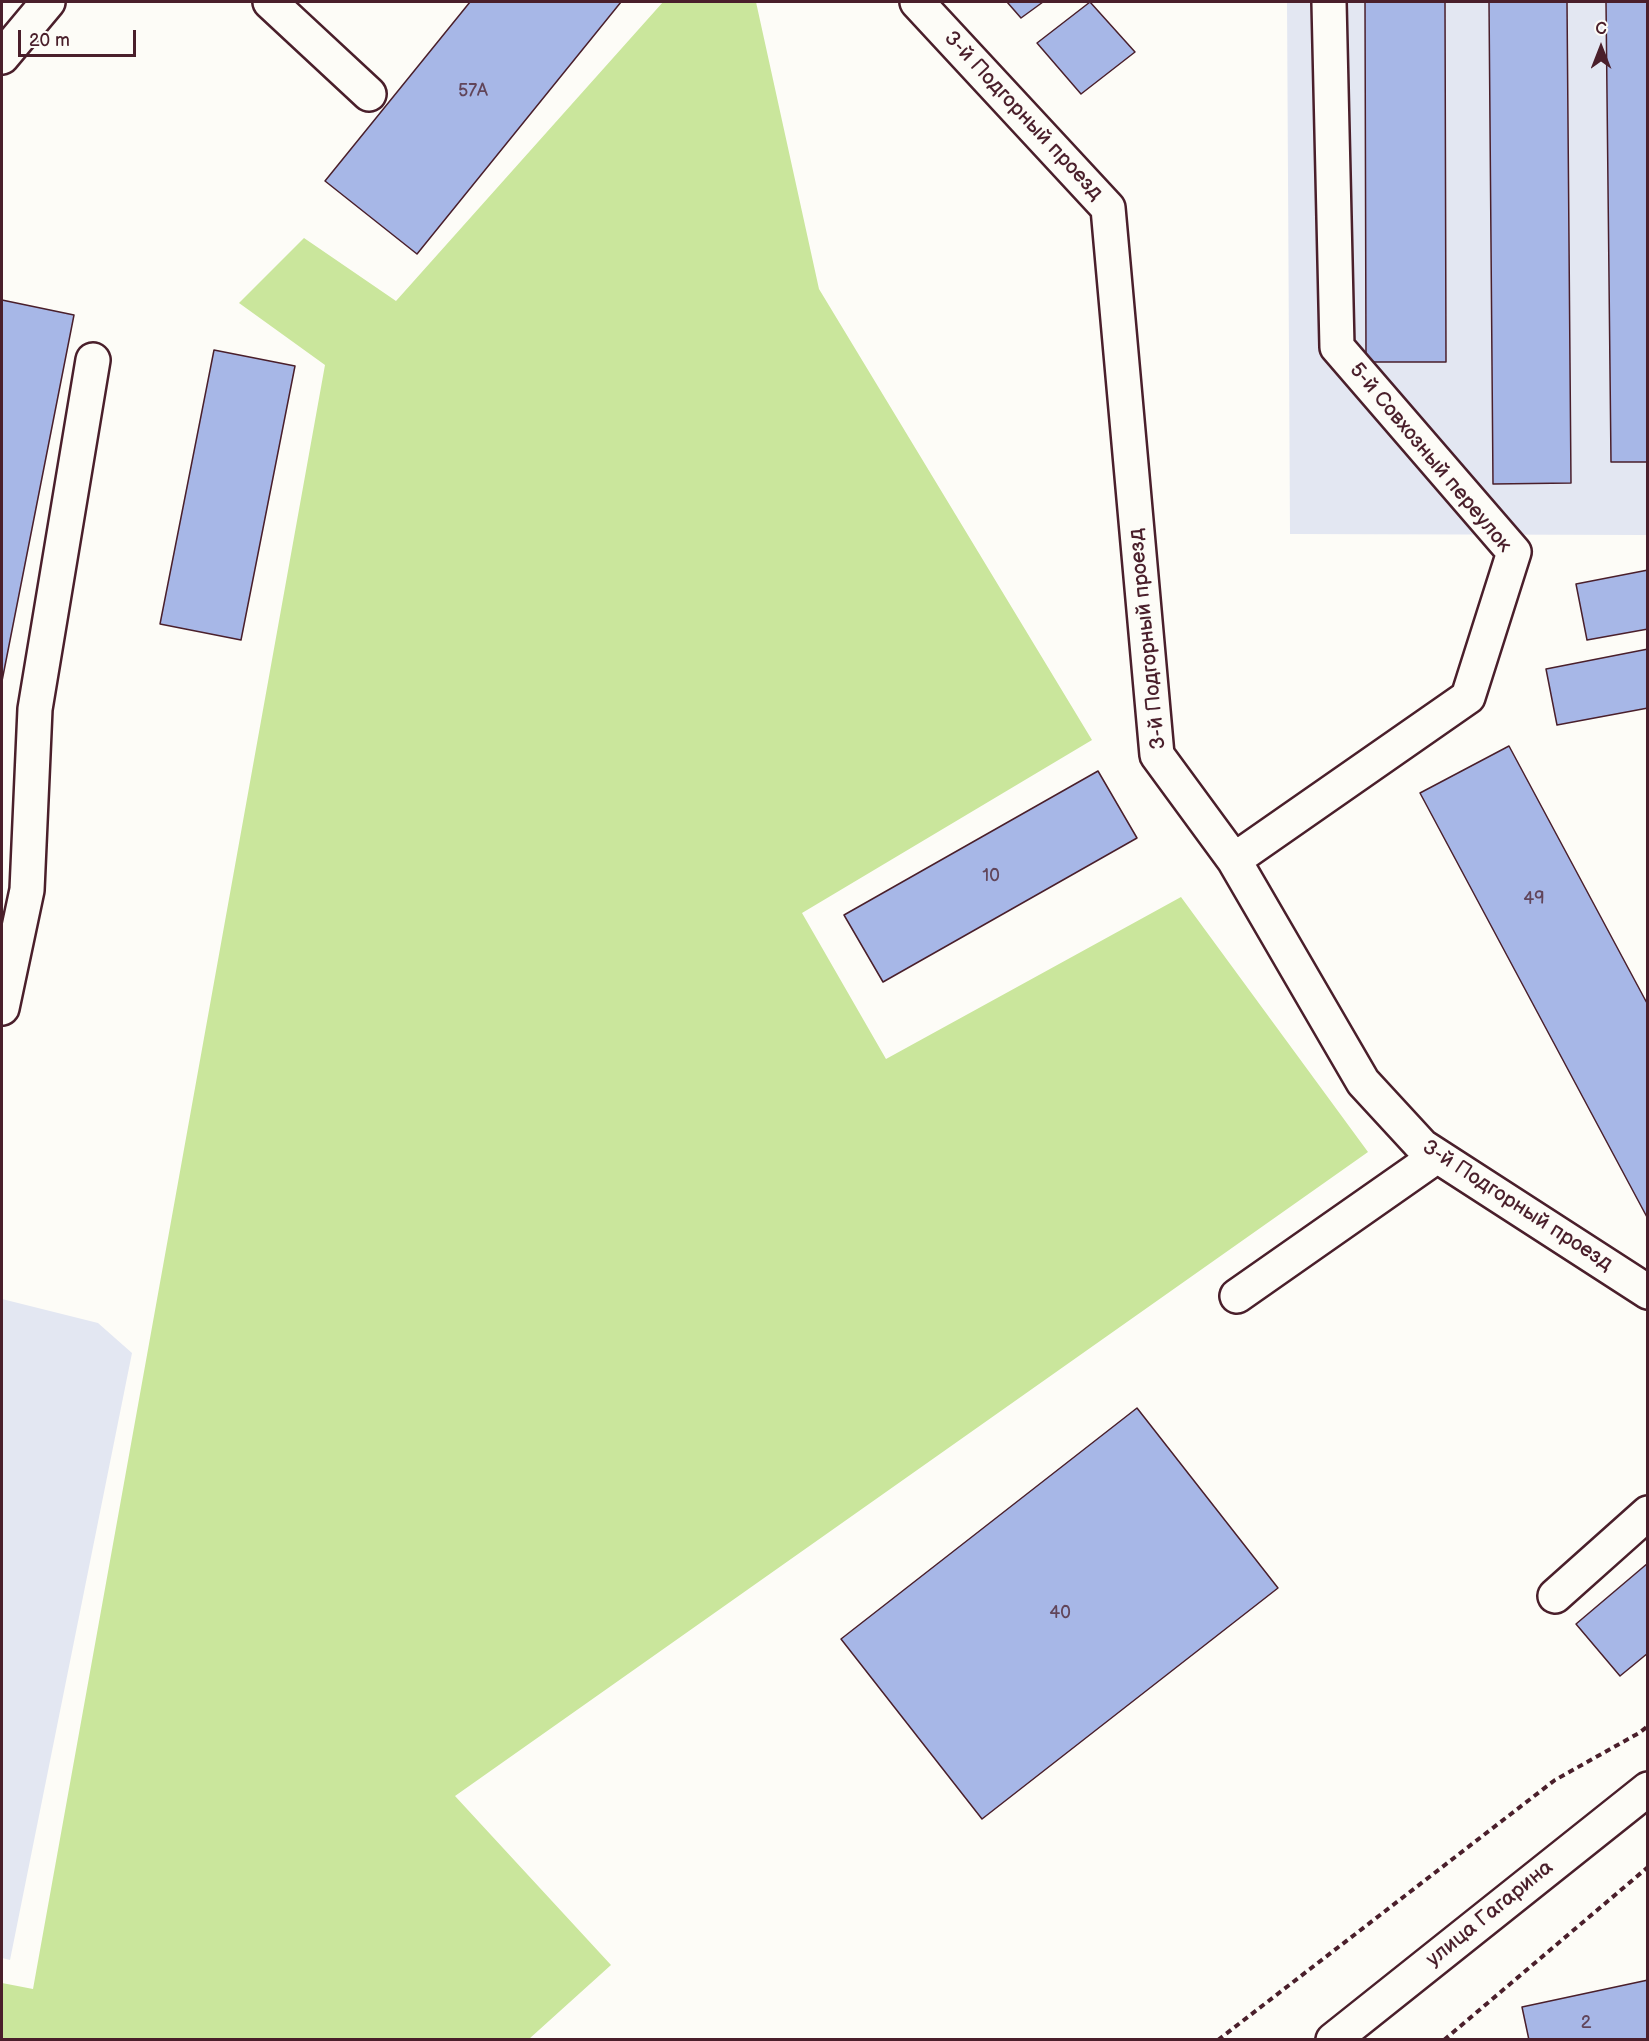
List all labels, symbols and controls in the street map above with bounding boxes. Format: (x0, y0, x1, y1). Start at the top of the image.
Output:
scale bar (21, 18, 140, 56)
north arrow (1571, 18, 1631, 78)
text: С (1595, 20, 1607, 39)
street label: 3-й Подгорный проезд (938, 26, 1108, 206)
text: 20 m (29, 30, 70, 51)
house number: 57А (458, 80, 488, 102)
street label: 5-й Совхозный переулок (1343, 358, 1517, 558)
street label: 3-й Подгорный проезд (1124, 527, 1172, 751)
house number: 10 (982, 865, 1000, 887)
house number: 49 (1523, 888, 1545, 910)
street label: 3-й Подгорный проезд (1417, 1135, 1617, 1277)
house number: 40 (1049, 1602, 1071, 1624)
street label: улица Гагарина (1422, 1855, 1558, 1973)
house number: 2 (1581, 2012, 1591, 2034)

